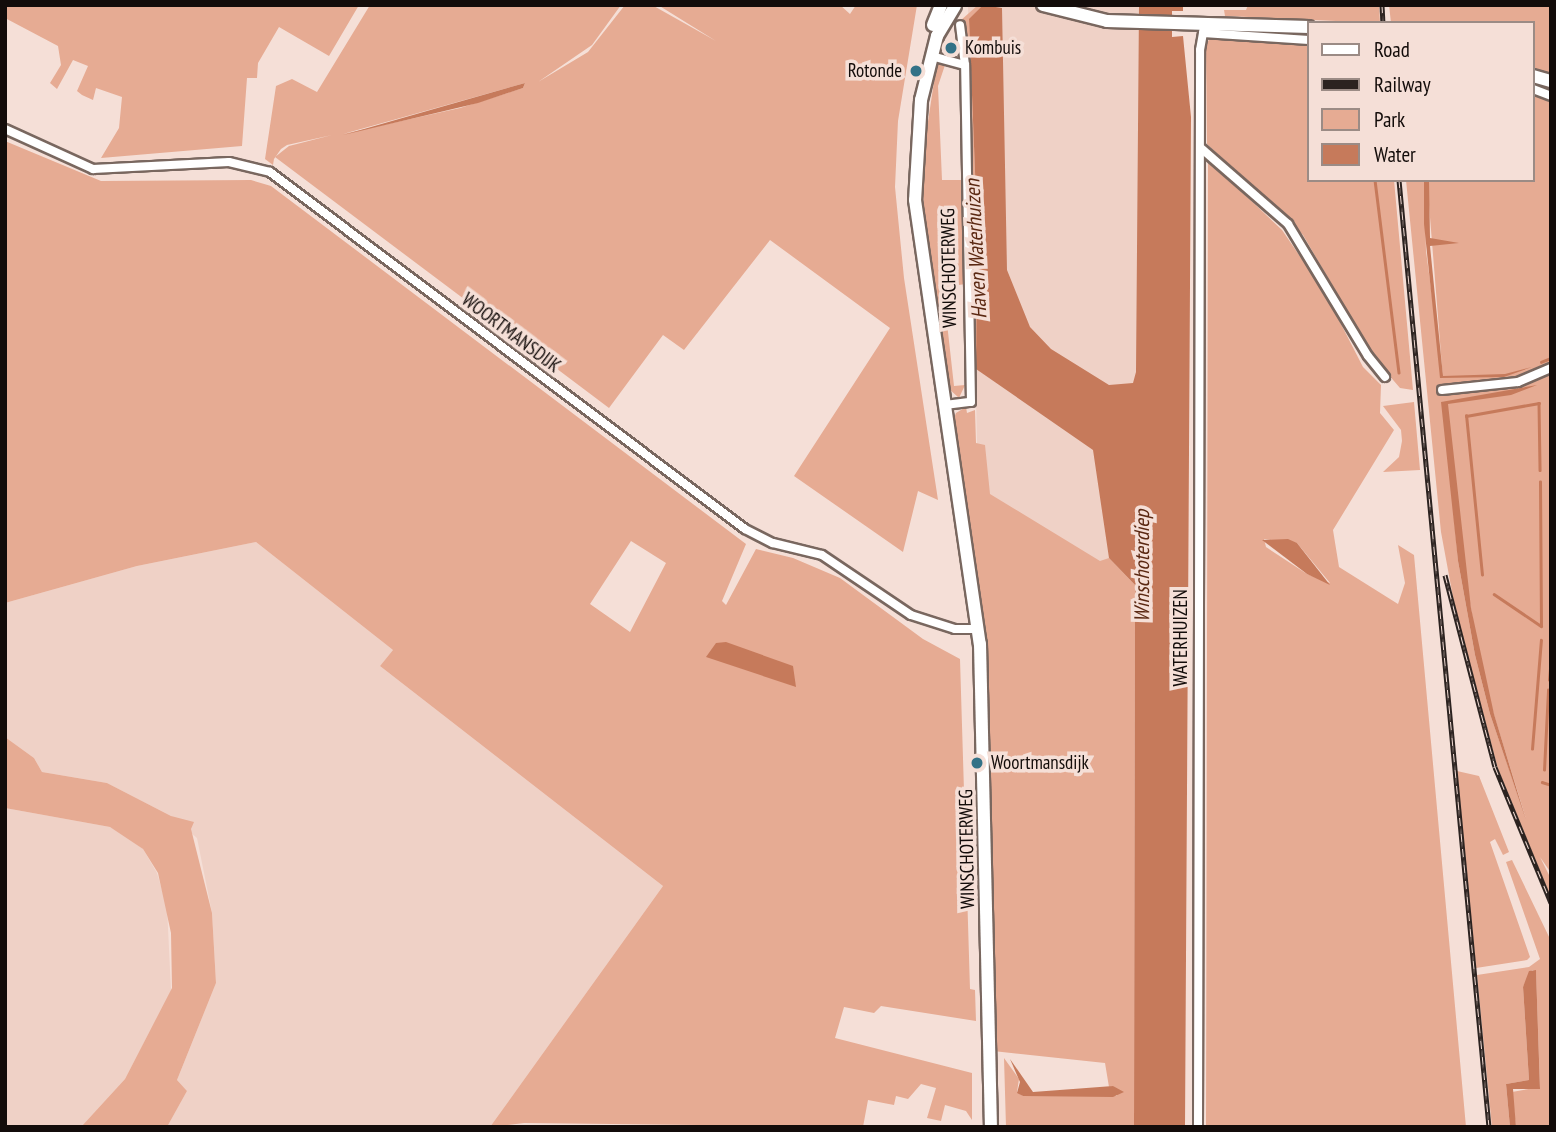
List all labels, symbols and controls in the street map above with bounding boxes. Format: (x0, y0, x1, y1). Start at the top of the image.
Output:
legend (1308, 21, 1535, 182)
text: Road (1374, 36, 1410, 63)
place label: Kombuis (965, 37, 1021, 59)
marker: Kombuis (943, 40, 959, 56)
place label: Rotonde (848, 60, 902, 82)
marker: Rotonde (908, 63, 924, 79)
text: Railway (1374, 71, 1431, 98)
text: Park (1374, 106, 1405, 133)
text: Water (1374, 141, 1416, 168)
water label: Haven Waterhuizen (960, 178, 992, 320)
street label: WINSCHOTERWEG (937, 208, 961, 328)
street label: WOORTMANSDIJK (457, 288, 565, 378)
water label: Winschoterdiep (1129, 510, 1155, 622)
street label: WATERHUIZEN (1170, 589, 1192, 687)
place label: Woortmansdijk (991, 752, 1089, 774)
marker: Woortmansdijk (969, 755, 985, 771)
street label: WINSCHOTERWEG (955, 789, 979, 909)

